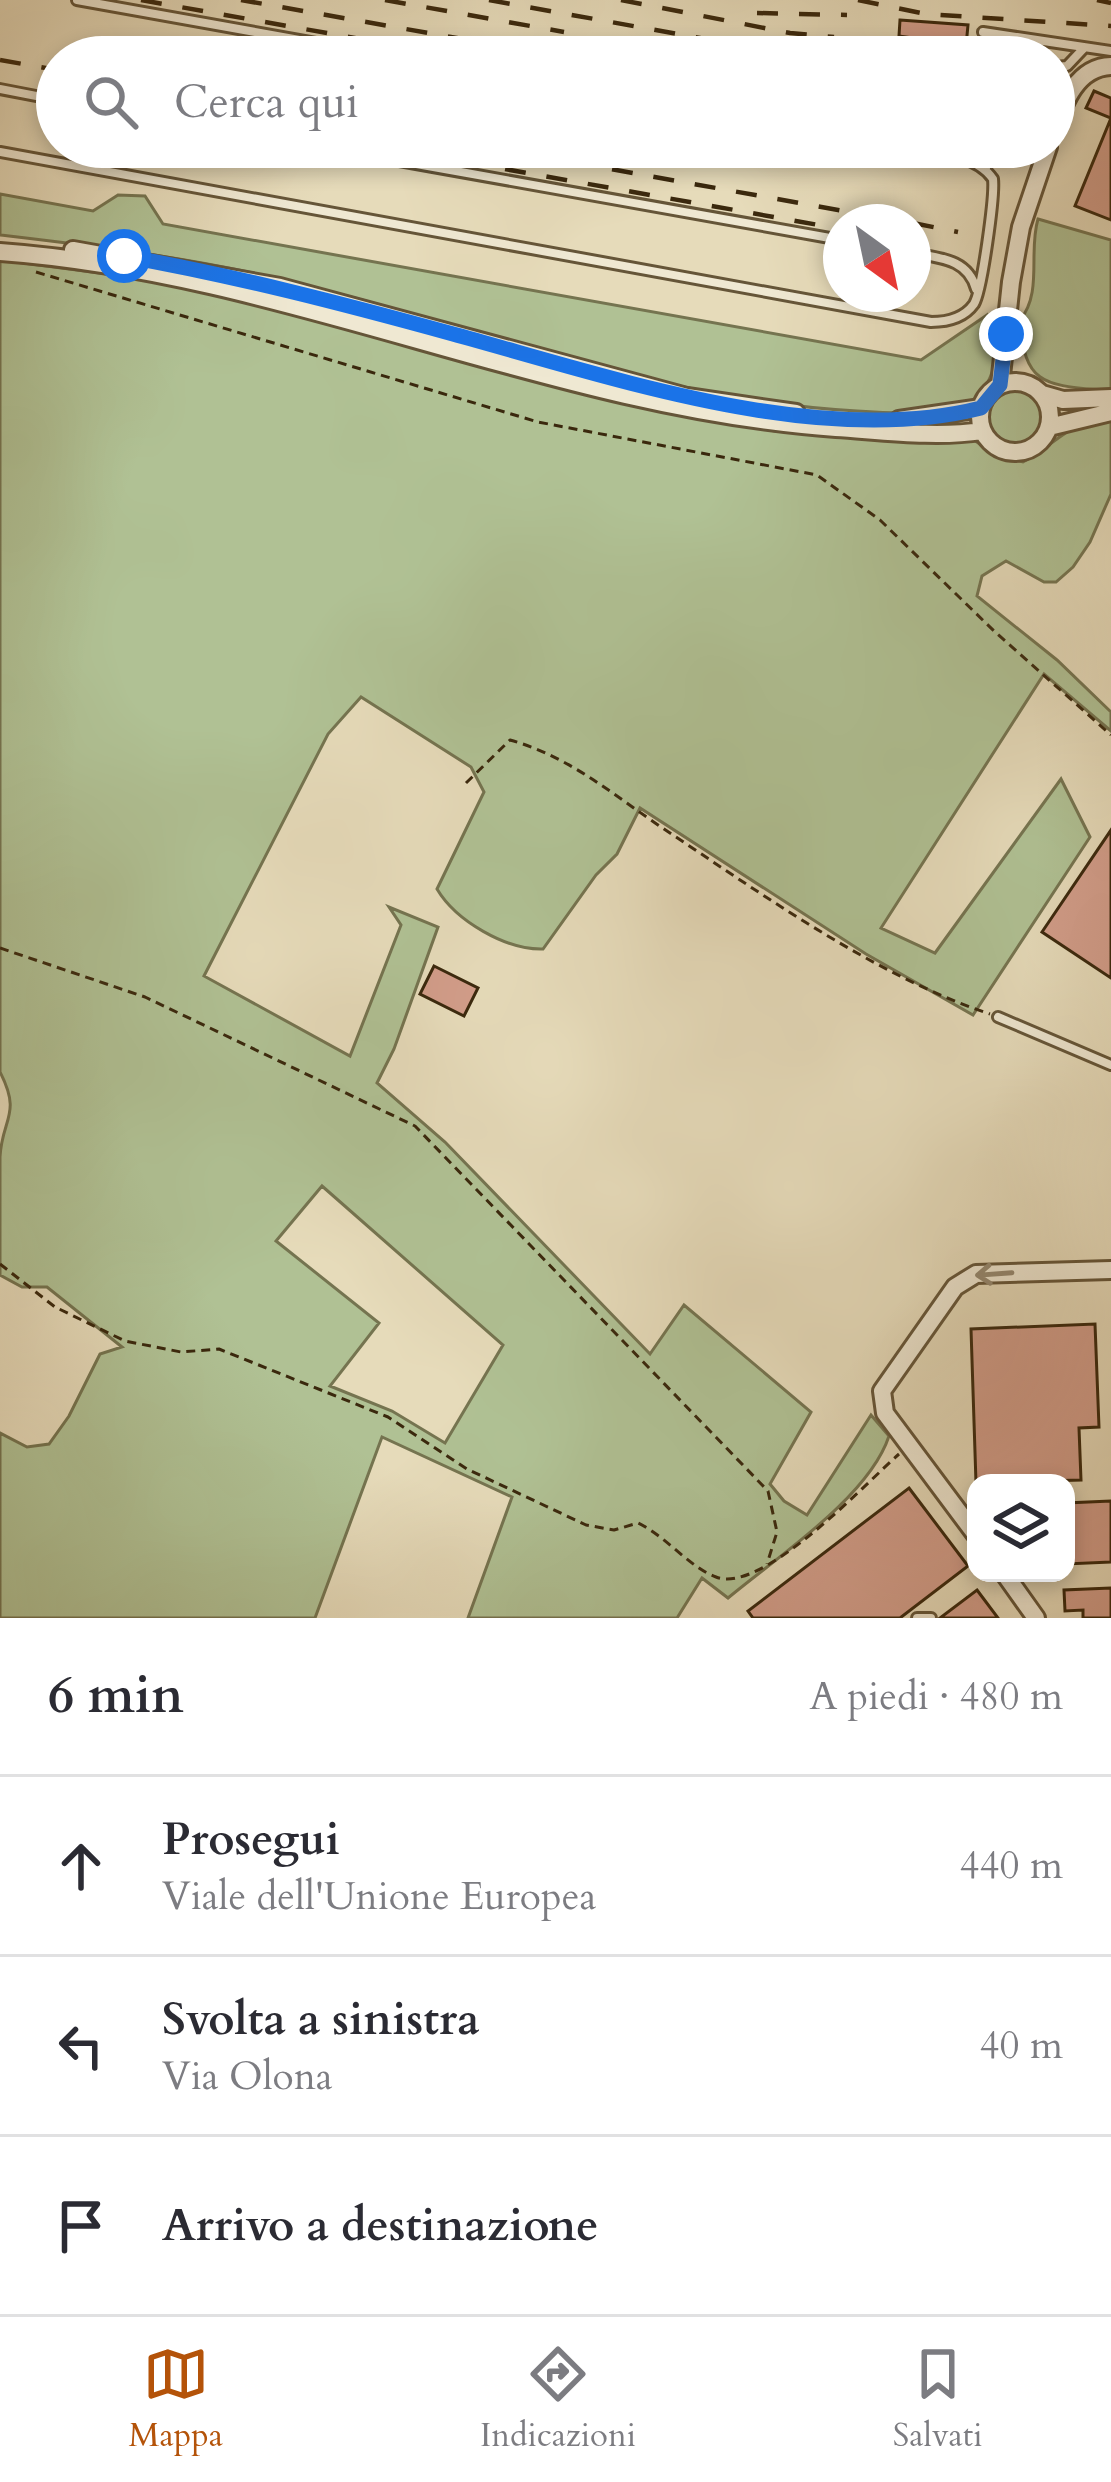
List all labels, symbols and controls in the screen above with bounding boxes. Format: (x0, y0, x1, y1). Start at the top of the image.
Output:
search box (36, 36, 1075, 168)
icon: search (78, 69, 144, 135)
text: Cerca qui (174, 72, 359, 133)
north arrow (823, 204, 931, 312)
route start (97, 229, 151, 283)
route end (979, 307, 1033, 361)
one-way arrow (976, 1263, 1015, 1286)
map controls (967, 1474, 1075, 1582)
button: layers (967, 1474, 1075, 1582)
text: 6 min (48, 1661, 184, 1731)
text: A piedi · 480 m (809, 1670, 1063, 1723)
text: Prosegui (162, 1809, 340, 1870)
icon: ahead (48, 1833, 114, 1899)
text: 440 m (960, 1839, 1063, 1892)
text: Viale dell'Unione Europea (162, 1870, 596, 1923)
text: Svolta a sinistra (162, 1989, 480, 2050)
icon: left (48, 2013, 114, 2079)
text: 40 m (980, 2019, 1063, 2072)
text: Via Olona (162, 2050, 333, 2103)
icon: arrive (48, 2193, 114, 2259)
text: Arrivo a destinazione (162, 2195, 599, 2256)
tab: Mappa (128, 2341, 223, 2458)
tab: Indicazioni (480, 2341, 636, 2458)
tab: Salvati (893, 2341, 983, 2458)

